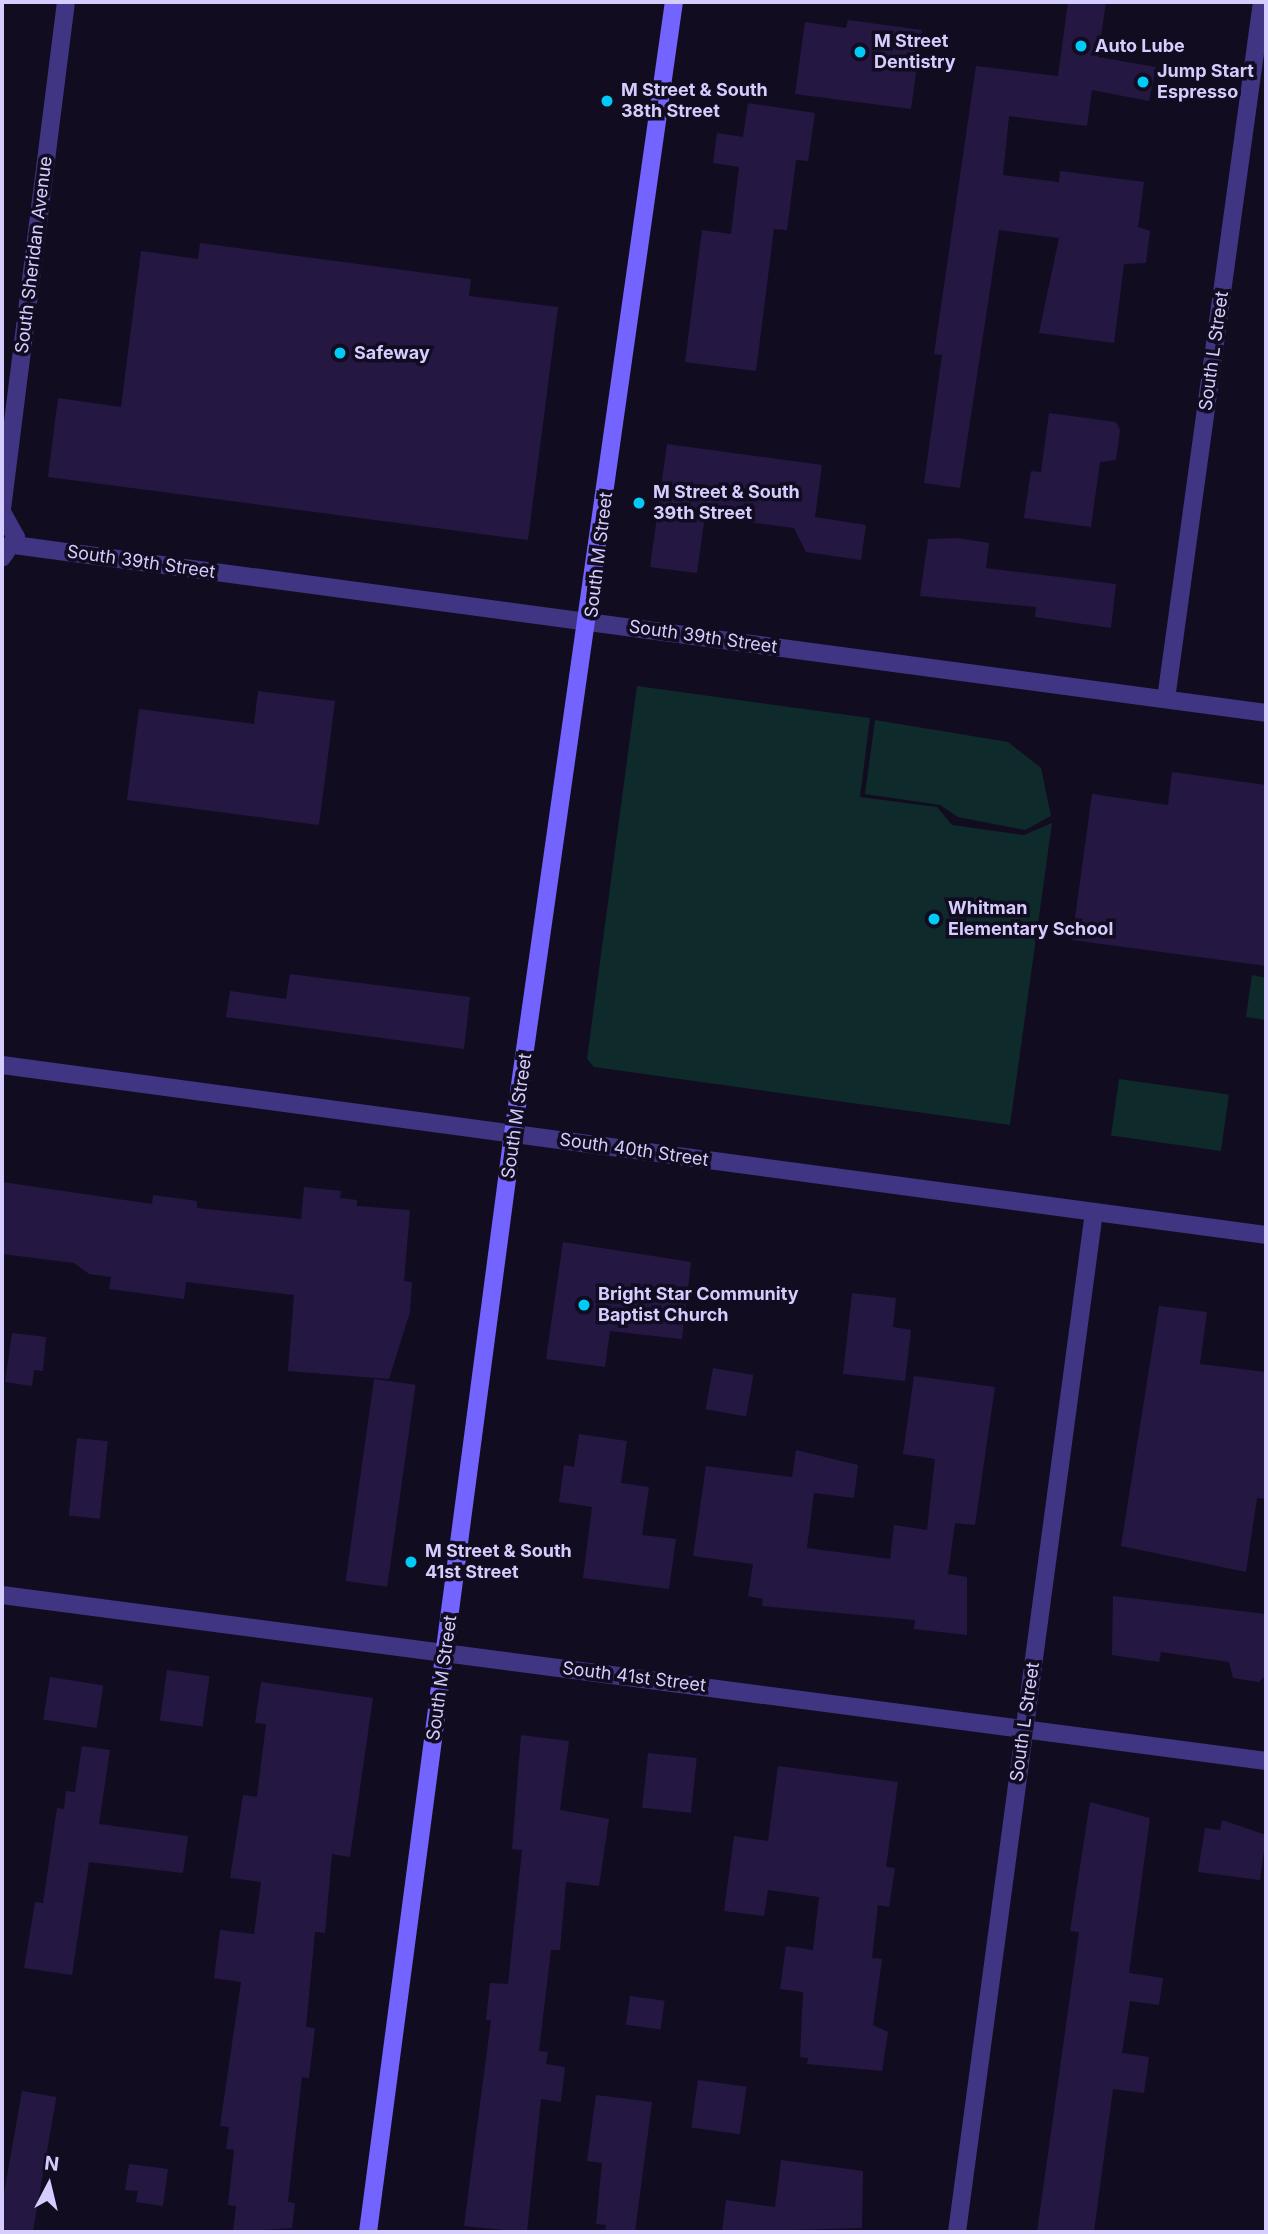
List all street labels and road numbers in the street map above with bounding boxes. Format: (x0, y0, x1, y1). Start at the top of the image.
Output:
street label: South Sheridan Avenue (11, 155, 57, 355)
street label: South L Street (1195, 290, 1233, 412)
street label: South M Street (581, 491, 617, 619)
street label: South 39th Street (65, 541, 217, 583)
street label: South 39th Street (627, 616, 779, 658)
street label: South M Street (497, 1052, 537, 1180)
street label: South 40th Street (558, 1129, 710, 1171)
street label: South M Street (422, 1614, 462, 1742)
street label: South 41st Street (561, 1657, 707, 1697)
street label: South L Street (1006, 1661, 1044, 1783)

